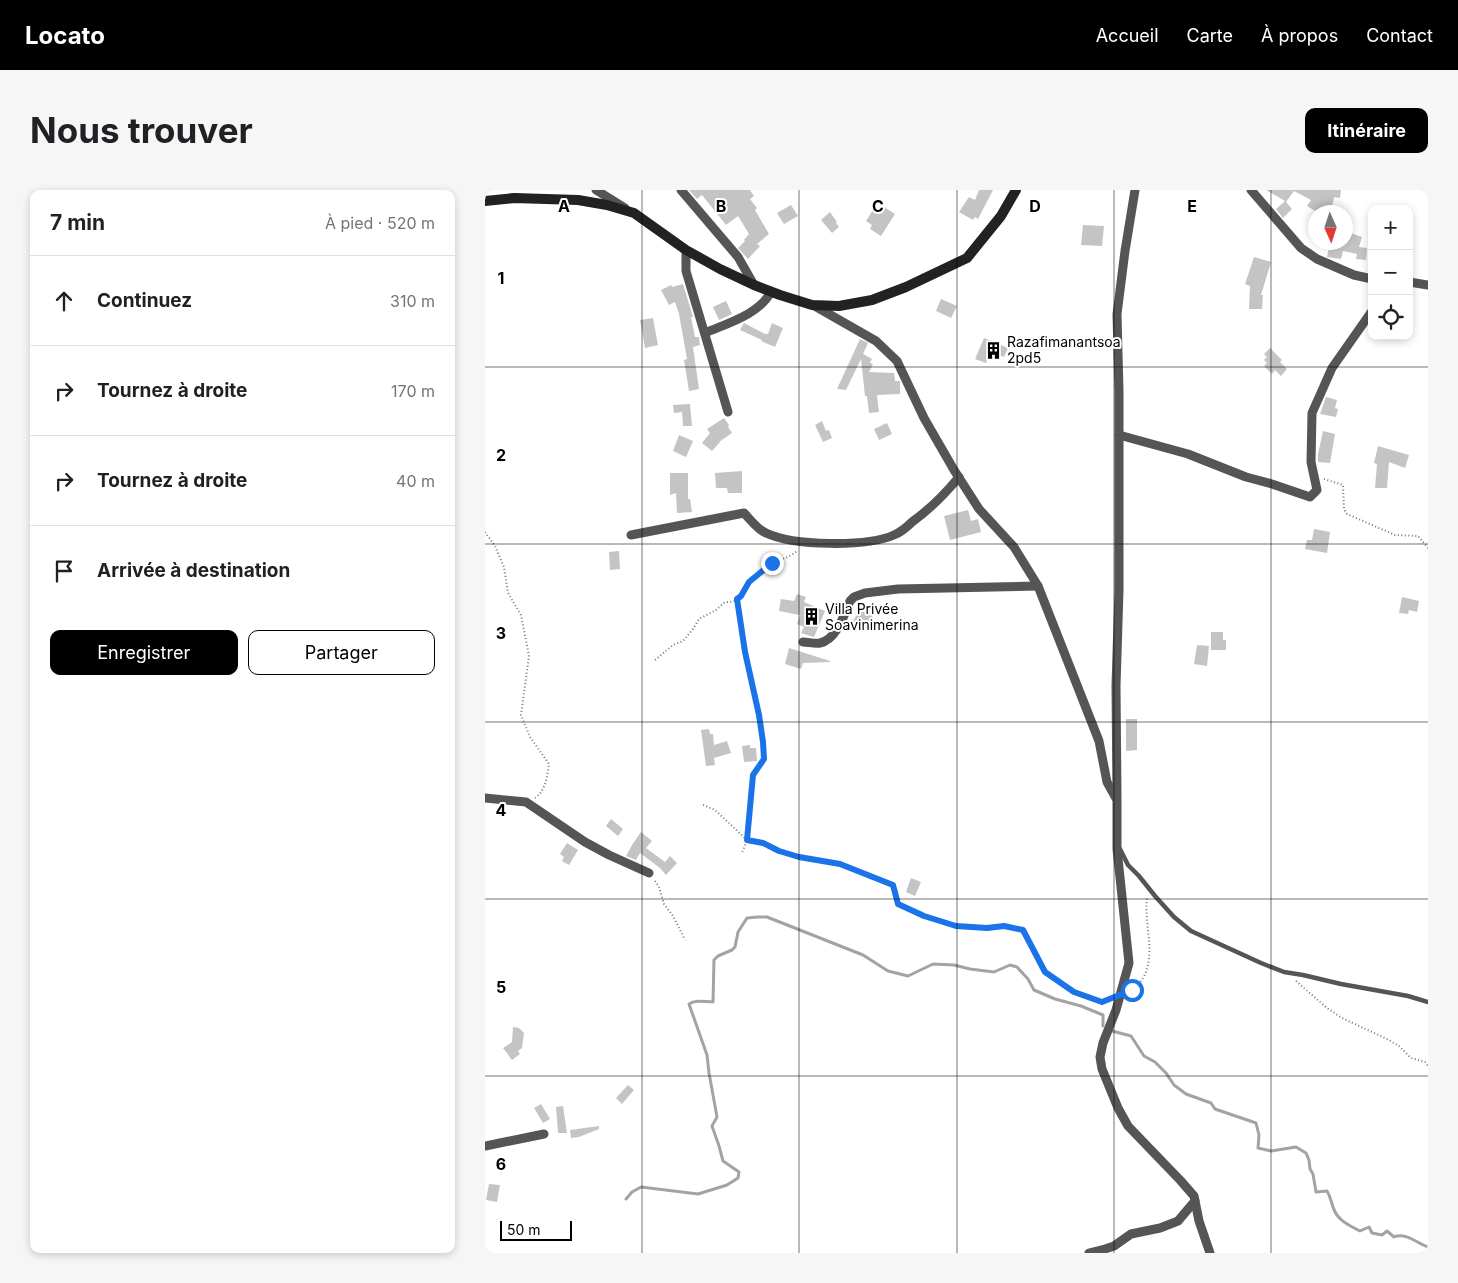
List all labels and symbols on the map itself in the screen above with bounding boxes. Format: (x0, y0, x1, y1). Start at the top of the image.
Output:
text: A (558, 196, 570, 216)
text: B (716, 196, 726, 216)
text: C (872, 196, 884, 216)
text: D (1029, 196, 1041, 216)
text: E (1187, 196, 1197, 216)
north arrow (1308, 205, 1353, 250)
text: 1 (498, 268, 504, 288)
place label: Razafimanantsoa 2pd5 (1007, 333, 1121, 366)
building icon: Razafimanantsoa 2pd5 (983, 340, 1003, 360)
text: 2 (496, 445, 506, 465)
route end (761, 552, 784, 575)
place label: Villa Privée Soavinimerina (825, 600, 919, 633)
building icon: Villa Privée Soavinimerina (801, 607, 821, 627)
text: 3 (496, 623, 506, 643)
text: 4 (496, 800, 507, 820)
text: 5 (496, 977, 506, 997)
route start (1121, 979, 1144, 1002)
text: 6 (496, 1154, 506, 1174)
scale bar (500, 1218, 573, 1241)

